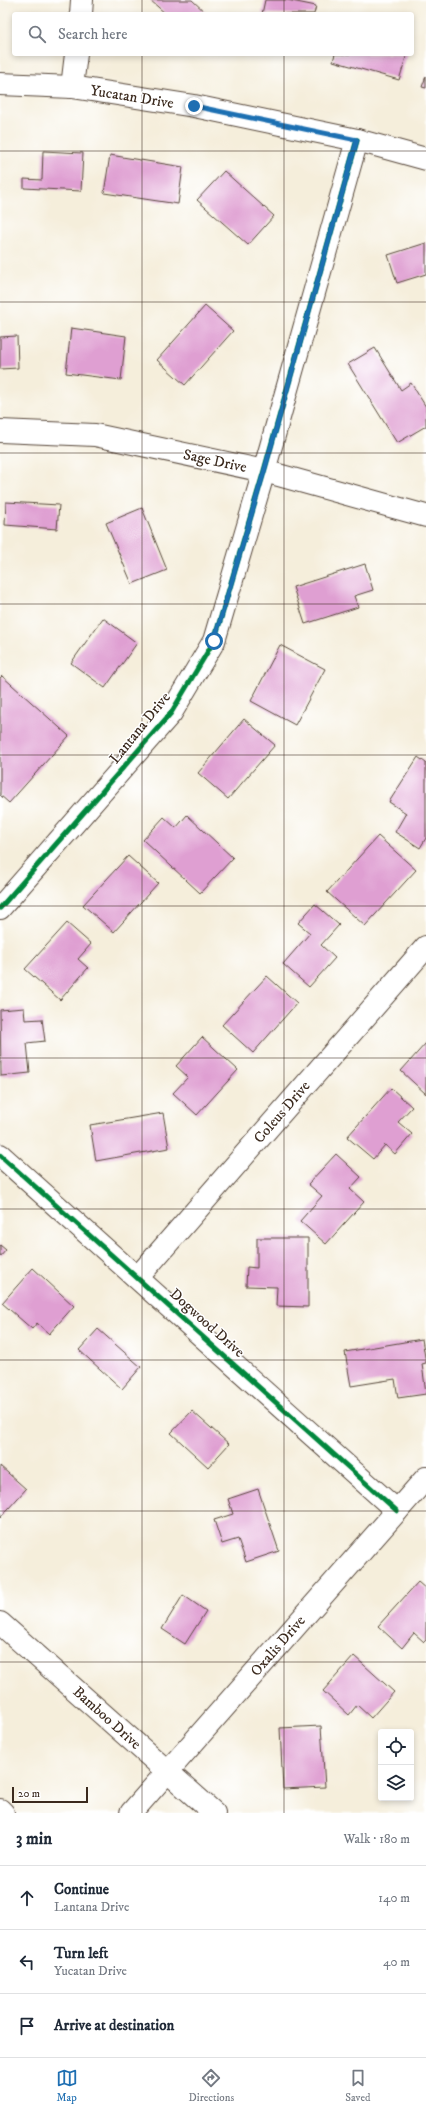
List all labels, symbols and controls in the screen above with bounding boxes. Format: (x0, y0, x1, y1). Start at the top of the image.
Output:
search box (12, 12, 414, 56)
icon: search (26, 23, 48, 45)
text: Search here (58, 25, 127, 44)
street label: Yucatan Drive (89, 81, 175, 113)
route end (185, 97, 203, 115)
street label: Sage Drive (182, 445, 248, 477)
route start (205, 632, 223, 650)
street label: Lantana Drive (105, 688, 175, 768)
street label: Coleus Drive (250, 1077, 314, 1147)
street label: Dogwood Drive (166, 1284, 248, 1362)
street label: Oxalis Drive (246, 1612, 310, 1680)
street label: Bamboo Drive (69, 1682, 145, 1754)
map controls (378, 1729, 414, 1801)
button: locate (378, 1729, 414, 1765)
button: layers (378, 1765, 414, 1801)
scale bar (12, 1785, 88, 1804)
text: 20 m (18, 1787, 40, 1801)
text: 3 min (16, 1828, 52, 1850)
text: Walk · 180 m (343, 1831, 410, 1847)
text: Continue (54, 1880, 109, 1899)
icon: ahead (16, 1887, 38, 1909)
text: 140 m (378, 1890, 410, 1906)
text: Lantana Drive (54, 1899, 129, 1915)
text: Turn left (54, 1944, 108, 1963)
icon: left (16, 1951, 38, 1973)
text: 40 m (383, 1954, 410, 1970)
text: Yucatan Drive (54, 1963, 127, 1979)
icon: arrive (16, 2015, 38, 2037)
text: Arrive at destination (54, 2016, 174, 2035)
tab: Map (56, 2067, 78, 2105)
tab: Directions (189, 2067, 234, 2105)
tab: Saved (345, 2067, 370, 2105)

